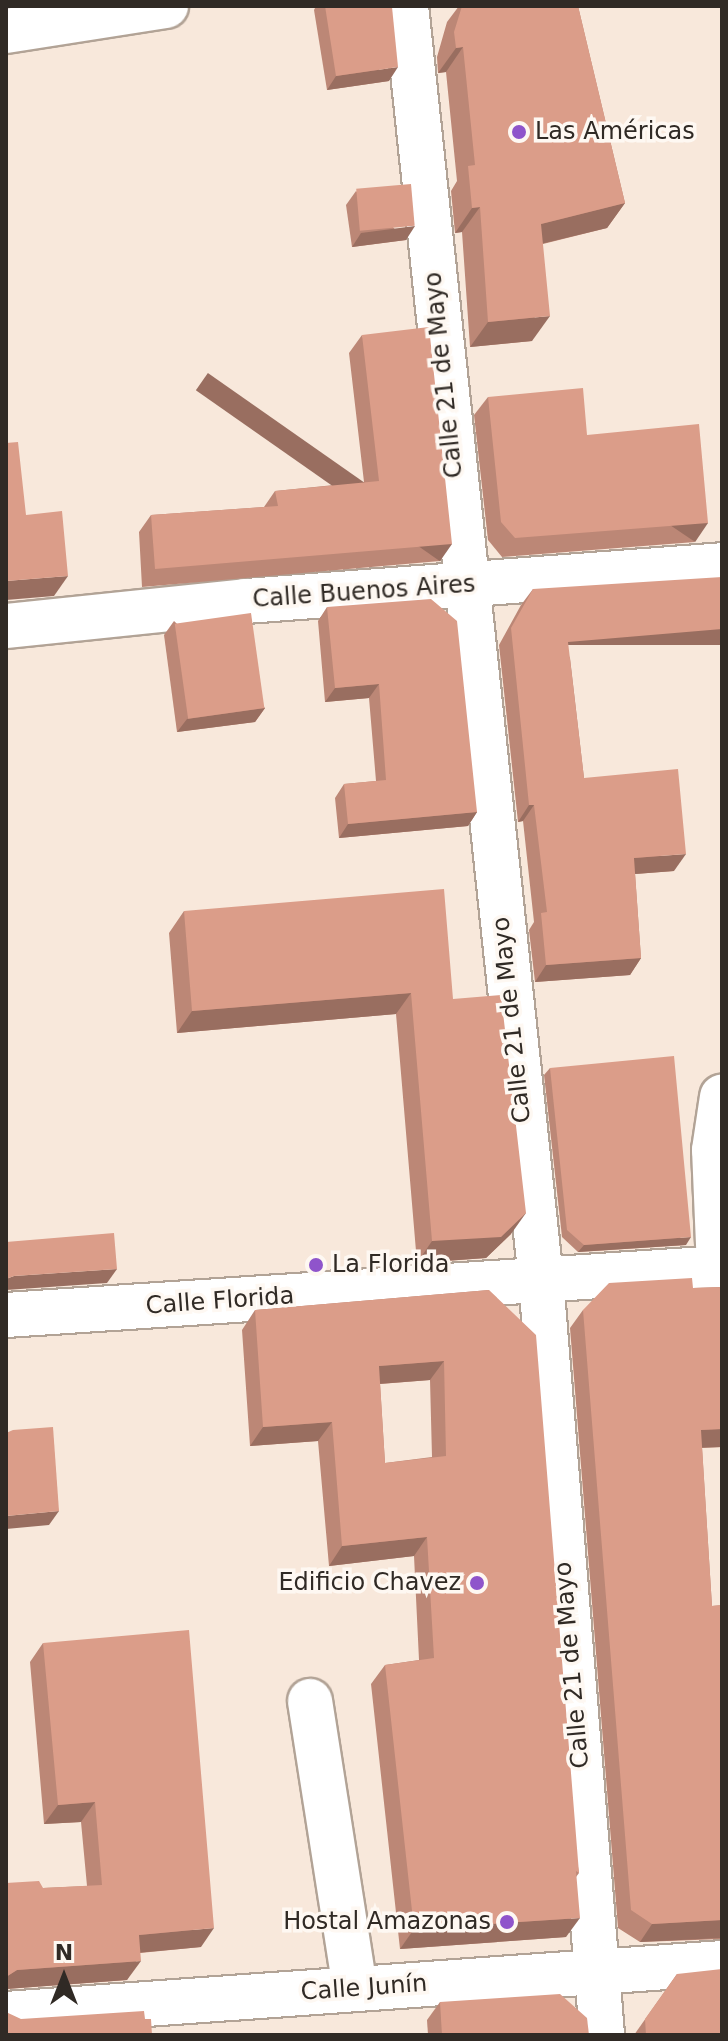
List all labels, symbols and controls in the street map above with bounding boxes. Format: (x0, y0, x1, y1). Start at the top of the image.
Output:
place label: Las Américas (535, 118, 695, 146)
marker: Las Américas (510, 123, 528, 141)
street label: Calle 21 de Mayo (419, 270, 469, 480)
street label: Calle Buenos Aires (252, 570, 476, 614)
street label: Calle 21 de Mayo (487, 915, 537, 1125)
place label: La Florida (332, 1251, 449, 1279)
marker: La Florida (307, 1256, 325, 1274)
street label: Calle Florida (145, 1281, 295, 1321)
street label: Calle 21 de Mayo (549, 1560, 595, 1770)
place label: Edificio Chavez (278, 1569, 461, 1597)
marker: Edificio Chavez (468, 1574, 486, 1592)
place label: Hostal Amazonas (283, 1908, 491, 1936)
marker: Hostal Amazonas (498, 1913, 516, 1931)
north arrow (24, 1937, 104, 2017)
text: N (55, 1940, 73, 1965)
street label: Calle Junín (300, 1969, 428, 2007)

